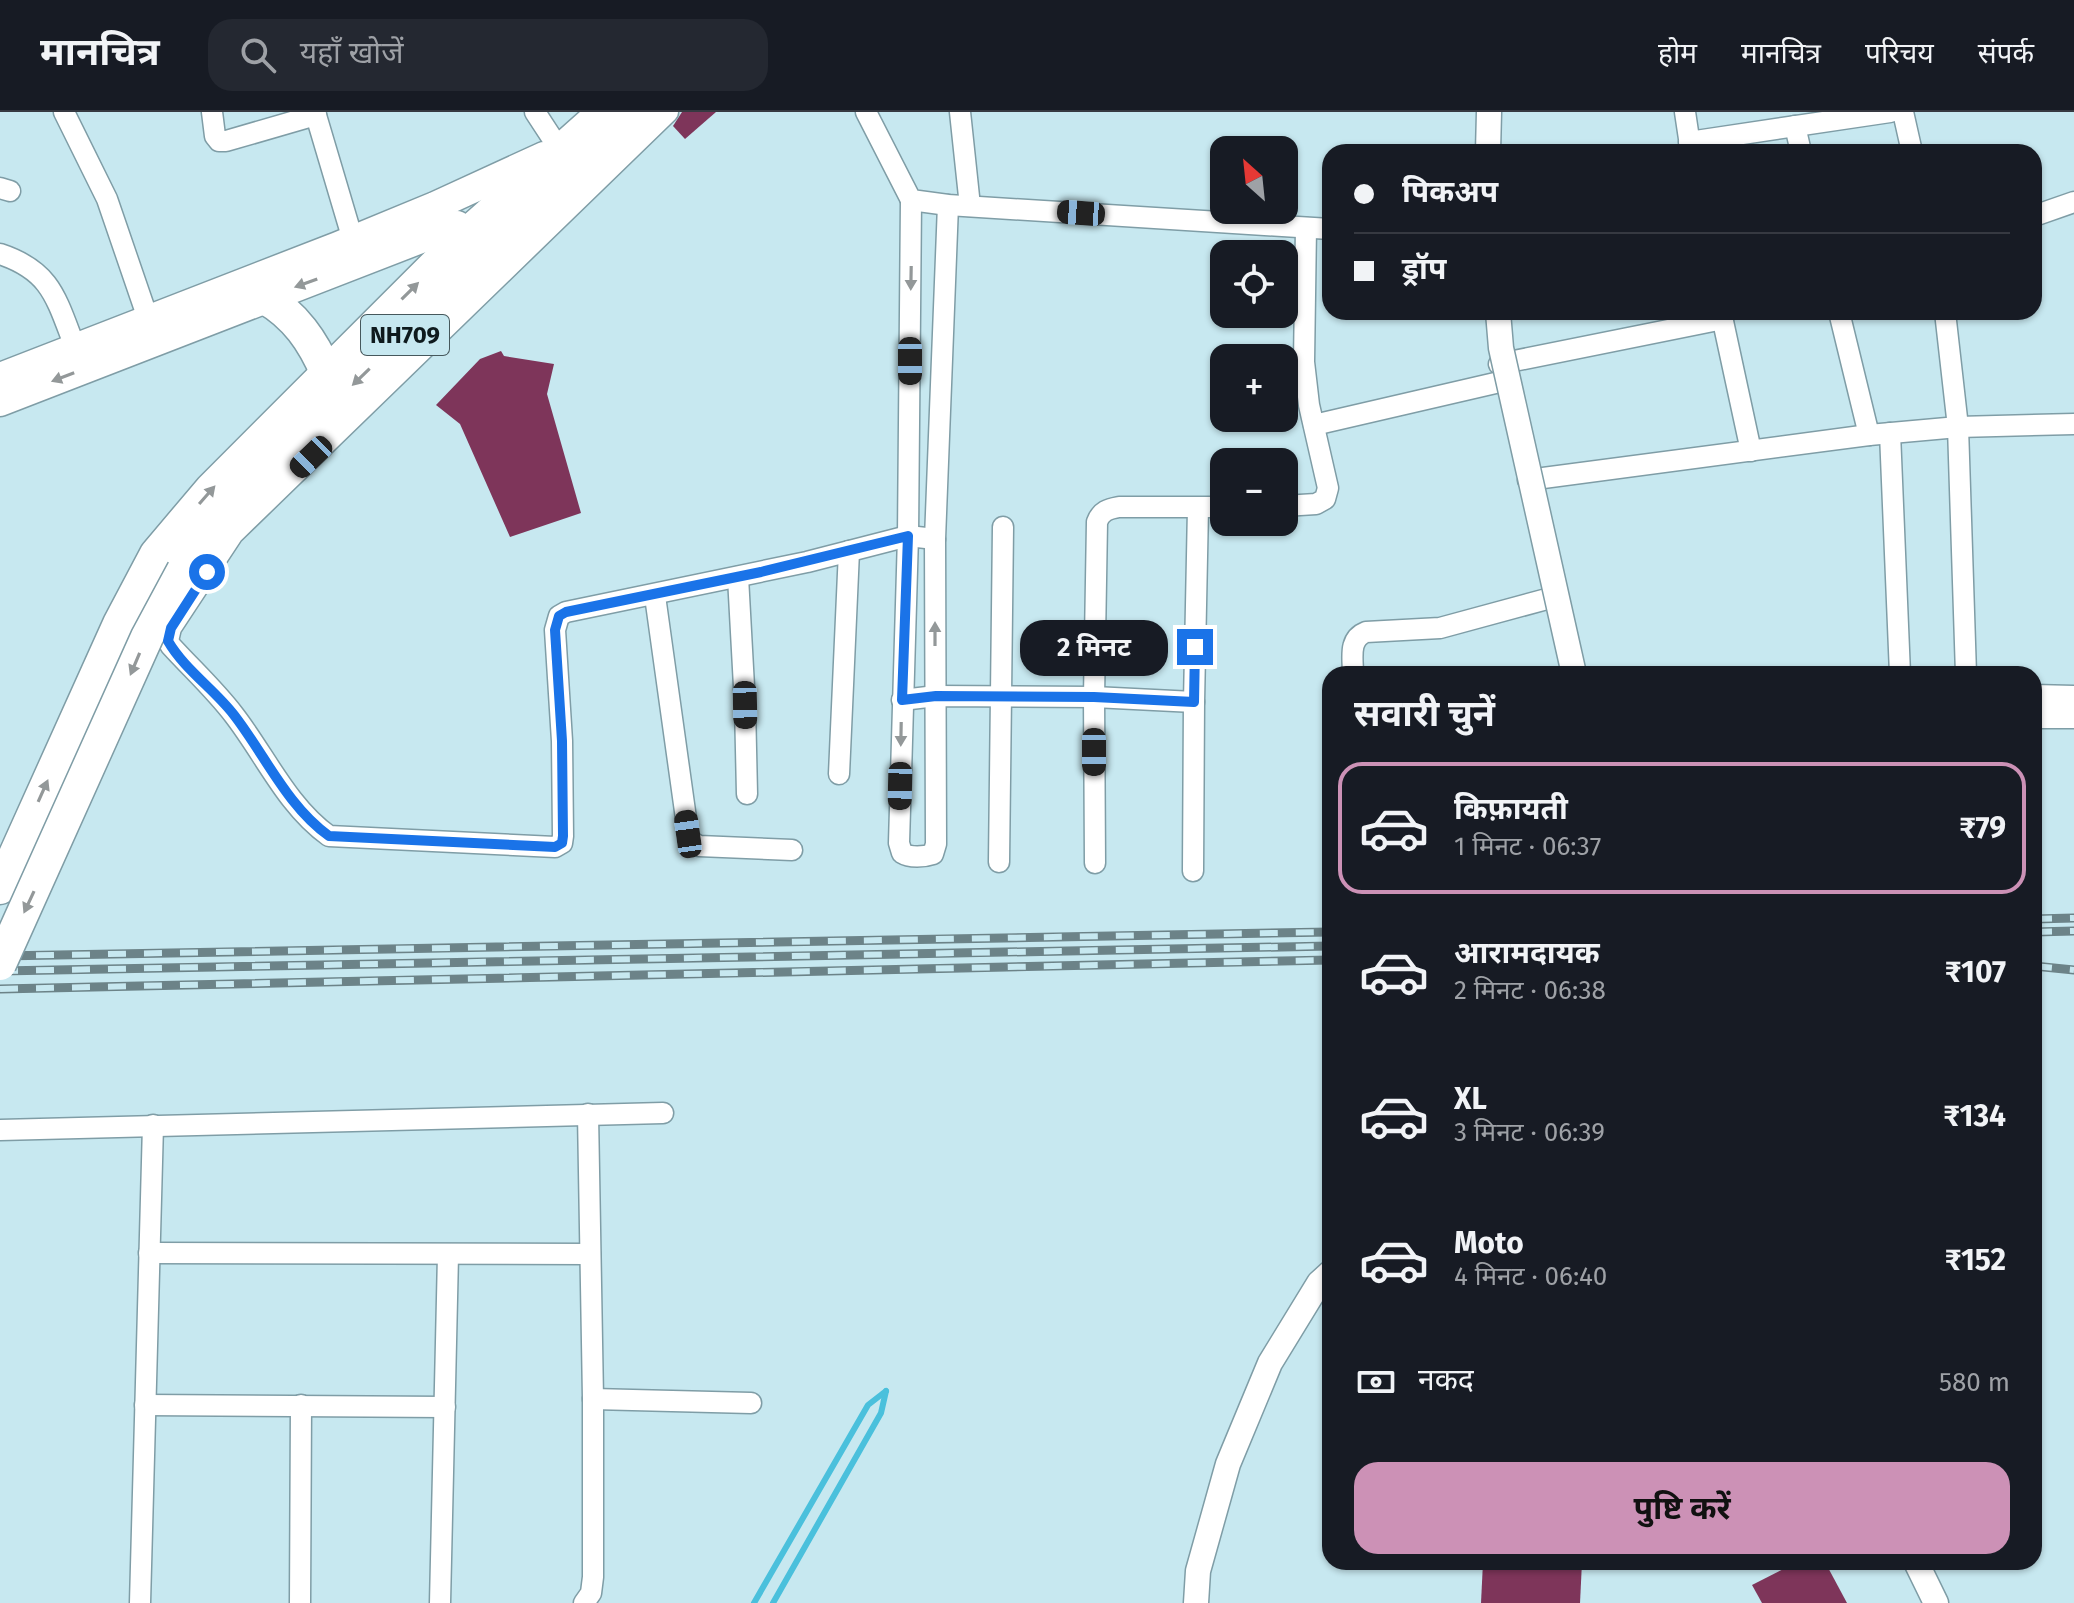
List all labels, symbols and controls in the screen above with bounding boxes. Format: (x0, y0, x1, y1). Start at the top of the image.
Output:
search box (208, 19, 768, 91)
text: मानचित्र (40, 29, 160, 75)
icon: search (236, 33, 280, 77)
text: यहाँ खोजें (300, 35, 403, 71)
text: होम (1658, 37, 1697, 70)
text: मानचित्र (1741, 37, 1821, 70)
text: परिचय (1865, 37, 1934, 70)
text: संपर्क (1978, 37, 2034, 70)
north arrow (1210, 136, 1298, 224)
map controls (1210, 136, 1298, 536)
text: पिकअप (1402, 174, 1498, 210)
car (1056, 199, 1106, 227)
button: locate (1210, 240, 1298, 328)
text: ड्रॉप (1402, 251, 1446, 287)
one-way arrow (904, 266, 917, 291)
one-way arrow (294, 277, 318, 290)
one-way arrow (400, 281, 419, 300)
road number: NH709 (361, 315, 449, 355)
car (898, 337, 922, 385)
button: + (1210, 344, 1298, 432)
one-way arrow (351, 368, 370, 386)
one-way arrow (51, 371, 75, 384)
car (285, 432, 337, 482)
button: − (1210, 448, 1298, 536)
one-way arrow (197, 485, 215, 504)
route start (189, 554, 225, 590)
callout: 2 मिनट (1019, 619, 1167, 675)
one-way arrow (929, 621, 941, 646)
route end (1177, 629, 1213, 665)
text: 2 मिनट (1057, 632, 1131, 663)
one-way arrow (129, 652, 142, 676)
car (733, 681, 757, 729)
text: सवारी चुनें (1354, 692, 1495, 736)
one-way arrow (895, 722, 908, 747)
car (1082, 728, 1106, 776)
car (888, 762, 912, 810)
one-way arrow (37, 779, 50, 803)
text: किफ़ायती (1454, 791, 1568, 827)
icon: car (1358, 792, 1430, 864)
car (673, 809, 703, 859)
text: ₹79 (1959, 810, 2006, 846)
text: 1 मिनट · 06:37 (1454, 831, 1601, 862)
one-way arrow (22, 890, 36, 913)
text: आरामदायक (1454, 935, 1600, 971)
icon: car (1358, 936, 1430, 1008)
text: ₹107 (1945, 954, 2006, 990)
text: 2 मिनट · 06:38 (1454, 975, 1606, 1006)
icon: car (1358, 1080, 1430, 1152)
text: XL (1454, 1081, 1487, 1117)
text: ₹134 (1943, 1098, 2006, 1134)
text: 3 मिनट · 06:39 (1454, 1117, 1605, 1148)
icon: car (1358, 1224, 1430, 1296)
text: Moto (1454, 1225, 1524, 1261)
text: ₹152 (1945, 1242, 2006, 1278)
text: 4 मिनट · 06:40 (1454, 1261, 1607, 1292)
icon: cash (1354, 1360, 1398, 1404)
text: नकद (1418, 1362, 1474, 1398)
text: 580 m (1939, 1367, 2010, 1398)
button: पुष्टि करें (1354, 1462, 2010, 1554)

